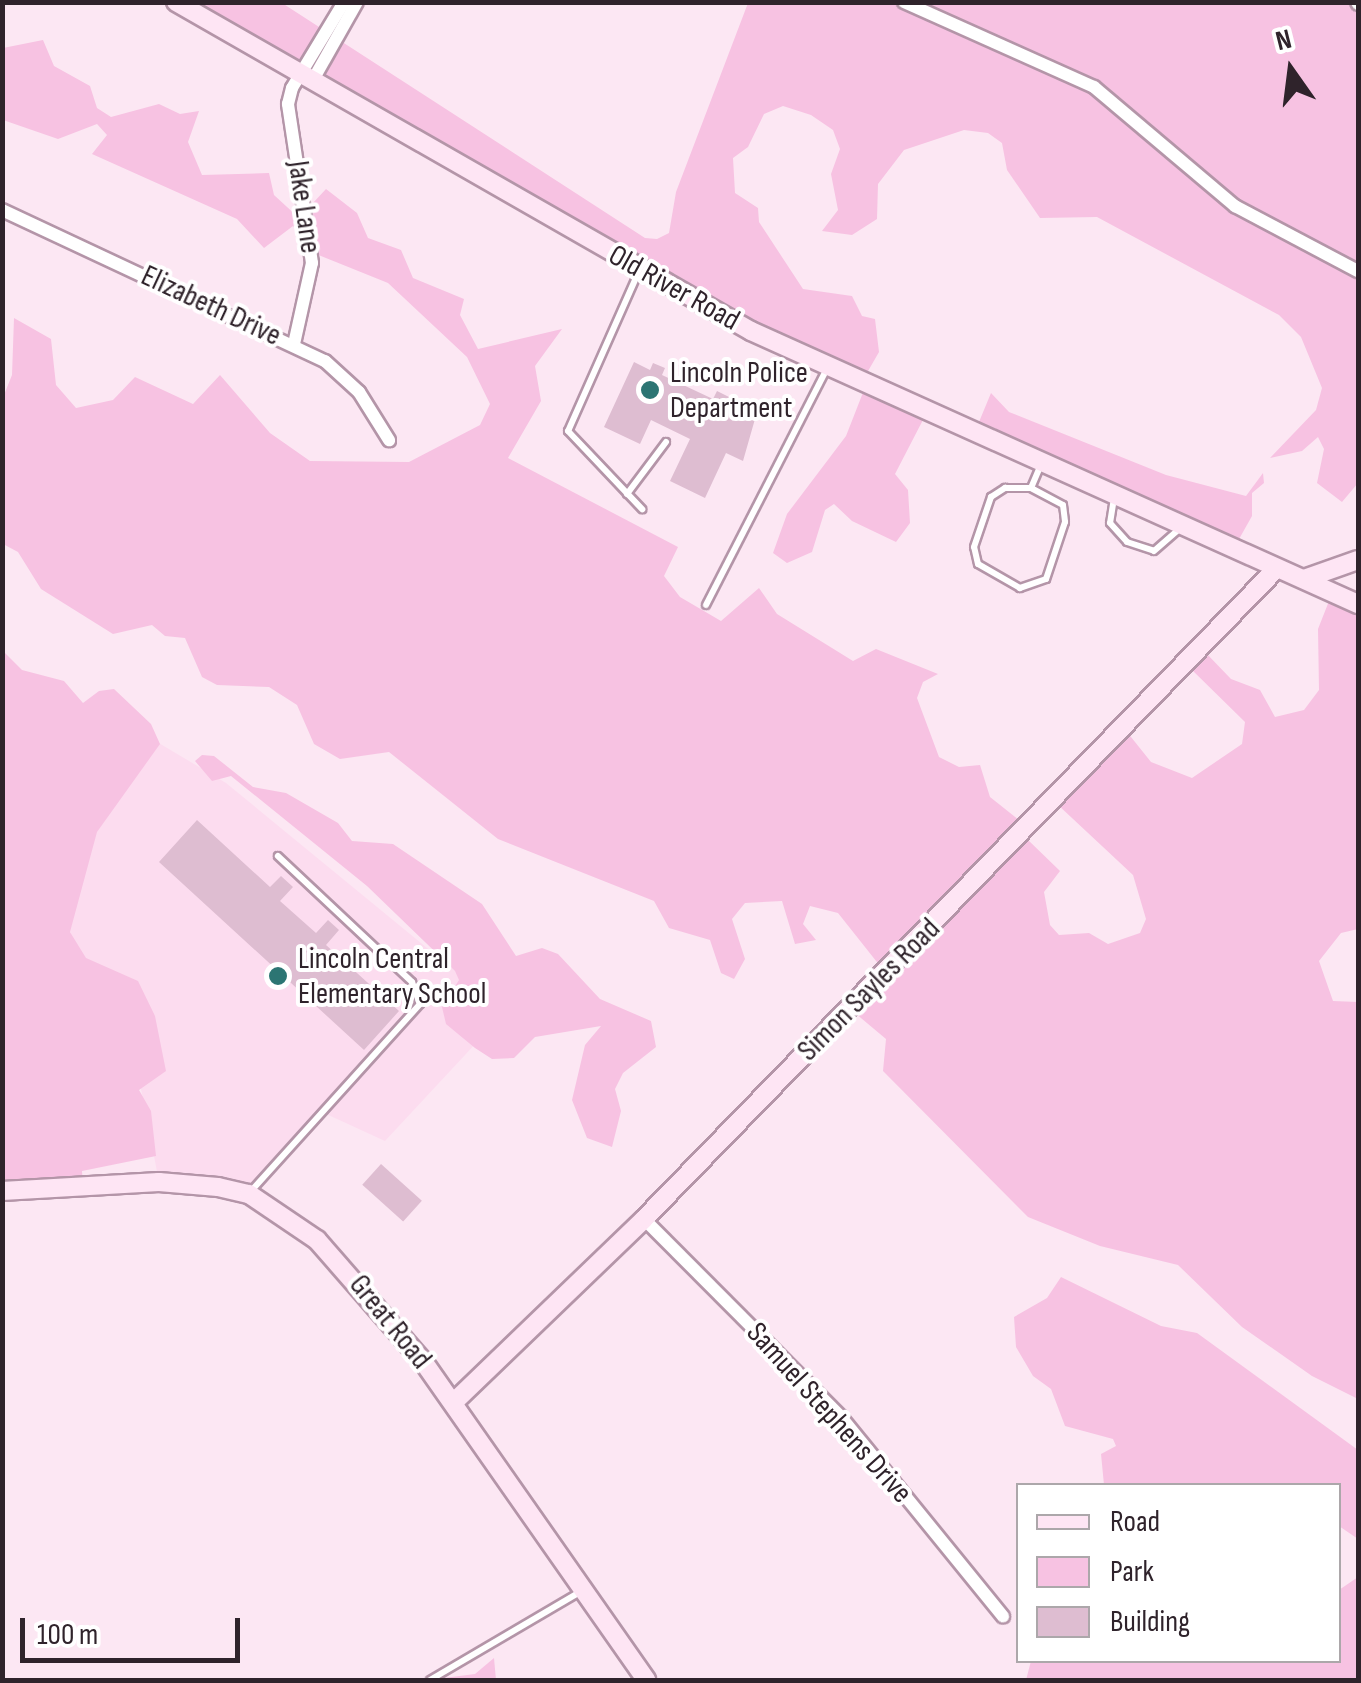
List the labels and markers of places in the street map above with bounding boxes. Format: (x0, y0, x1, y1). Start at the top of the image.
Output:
place label: Lincoln Police Department (670, 355, 808, 426)
marker: Lincoln Police Department (639, 379, 661, 401)
place label: Lincoln Central Elementary School (298, 941, 486, 1012)
marker: Lincoln Central Elementary School (267, 965, 289, 987)

